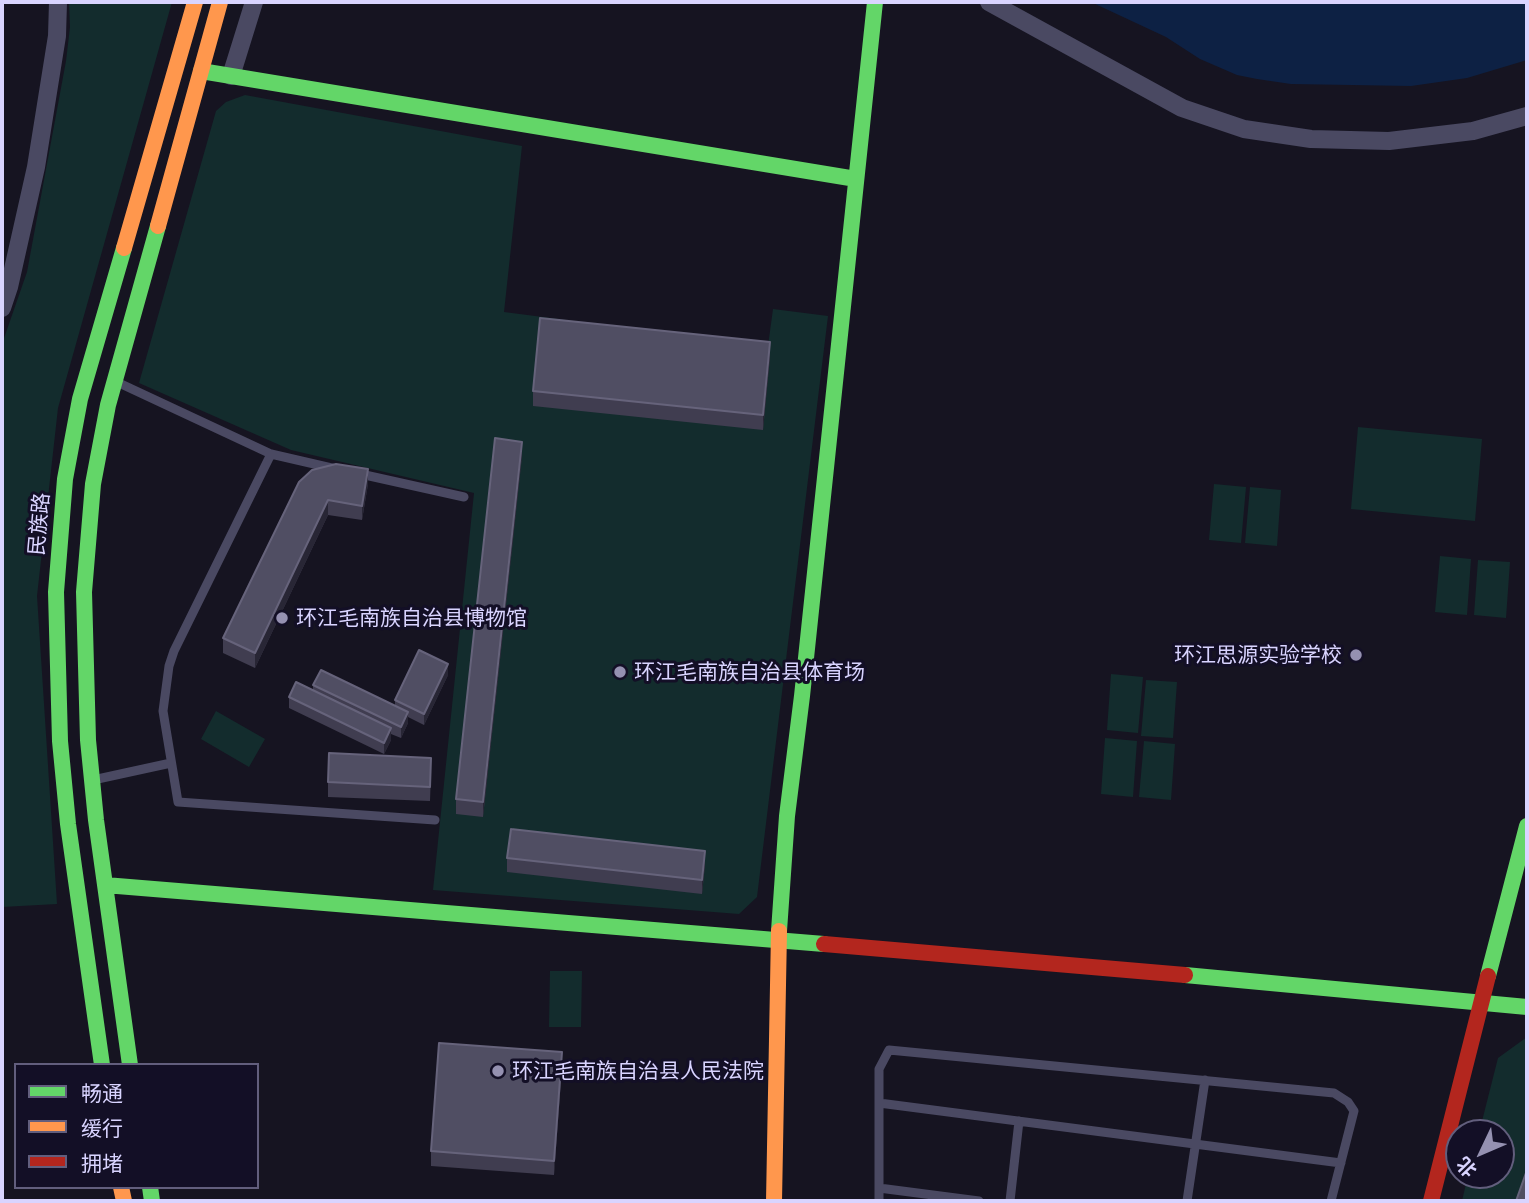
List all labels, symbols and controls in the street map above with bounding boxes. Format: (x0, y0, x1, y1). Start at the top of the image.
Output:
street label: 民族路 (24, 492, 54, 556)
place label: 环江毛南族自治县博物馆 (296, 605, 527, 631)
marker: 环江毛南族自治县博物馆 (274, 610, 290, 626)
place label: 环江思源实验学校 (1174, 642, 1342, 668)
marker: 环江思源实验学校 (1348, 647, 1364, 663)
place label: 环江毛南族自治县体育场 (634, 659, 865, 685)
marker: 环江毛南族自治县体育场 (612, 664, 628, 680)
place label: 环江毛南族自治县人民法院 (512, 1058, 764, 1084)
legend (14, 1063, 259, 1189)
marker: 环江毛南族自治县人民法院 (490, 1063, 506, 1079)
text: 畅通 (81, 1080, 123, 1105)
text: 缓行 (81, 1115, 123, 1140)
north arrow (1445, 1119, 1515, 1189)
text: 拥堵 (81, 1150, 123, 1175)
text: 北 (1451, 1153, 1481, 1182)

